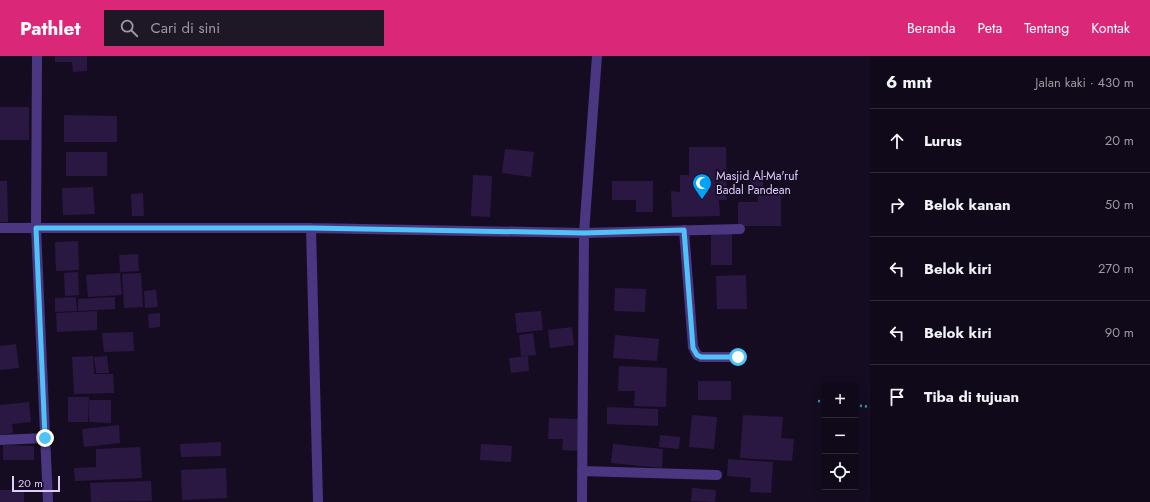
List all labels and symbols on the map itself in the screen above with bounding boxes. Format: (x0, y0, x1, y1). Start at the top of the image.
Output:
place label: Masjid Al-Ma'ruf Badal Pandean (716, 167, 798, 199)
mosque icon: Masjid Al-Ma'ruf Badal Pandean (691, 172, 713, 200)
route start (729, 348, 747, 366)
route end (36, 429, 54, 447)
scale bar (12, 474, 60, 493)

